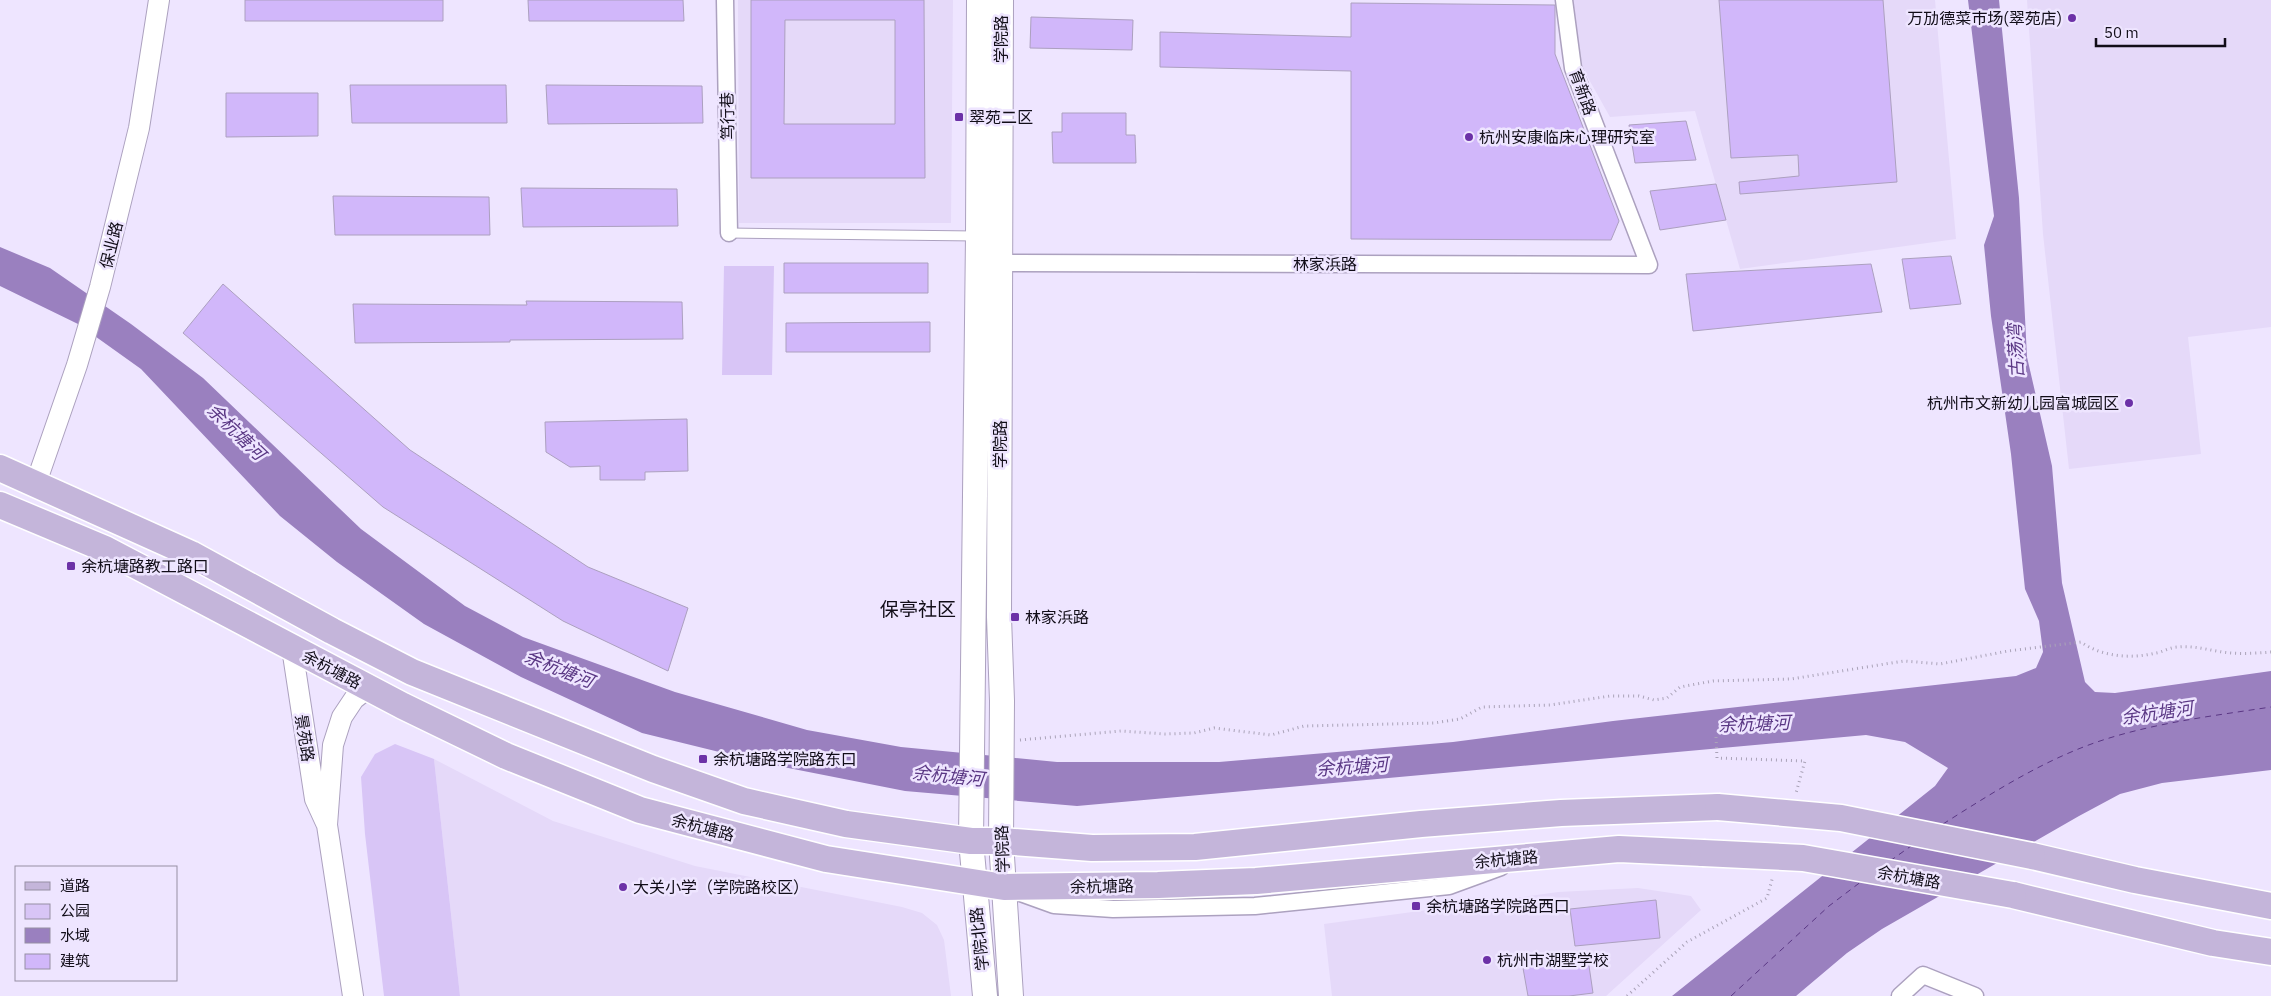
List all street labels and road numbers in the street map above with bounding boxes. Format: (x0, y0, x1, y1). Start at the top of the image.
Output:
street label: 学院路 (991, 15, 1011, 63)
street label: 育新路 (1565, 66, 1601, 118)
street label: 笃行巷 (717, 92, 737, 140)
street label: 保业路 (95, 219, 127, 271)
street label: 林家浜路 (1293, 254, 1357, 274)
street label: 学院路 (990, 420, 1010, 468)
street label: 余杭塘路 (299, 645, 365, 693)
street label: 景苑路 (291, 713, 319, 763)
street label: 余杭塘路 (669, 809, 737, 845)
street label: 学院路 (991, 825, 1013, 873)
street label: 余杭塘路 (1473, 846, 1539, 872)
street label: 余杭塘路 (1876, 862, 1942, 892)
street label: 余杭塘路 (1070, 875, 1134, 897)
street label: 学院北路 (966, 906, 992, 972)

